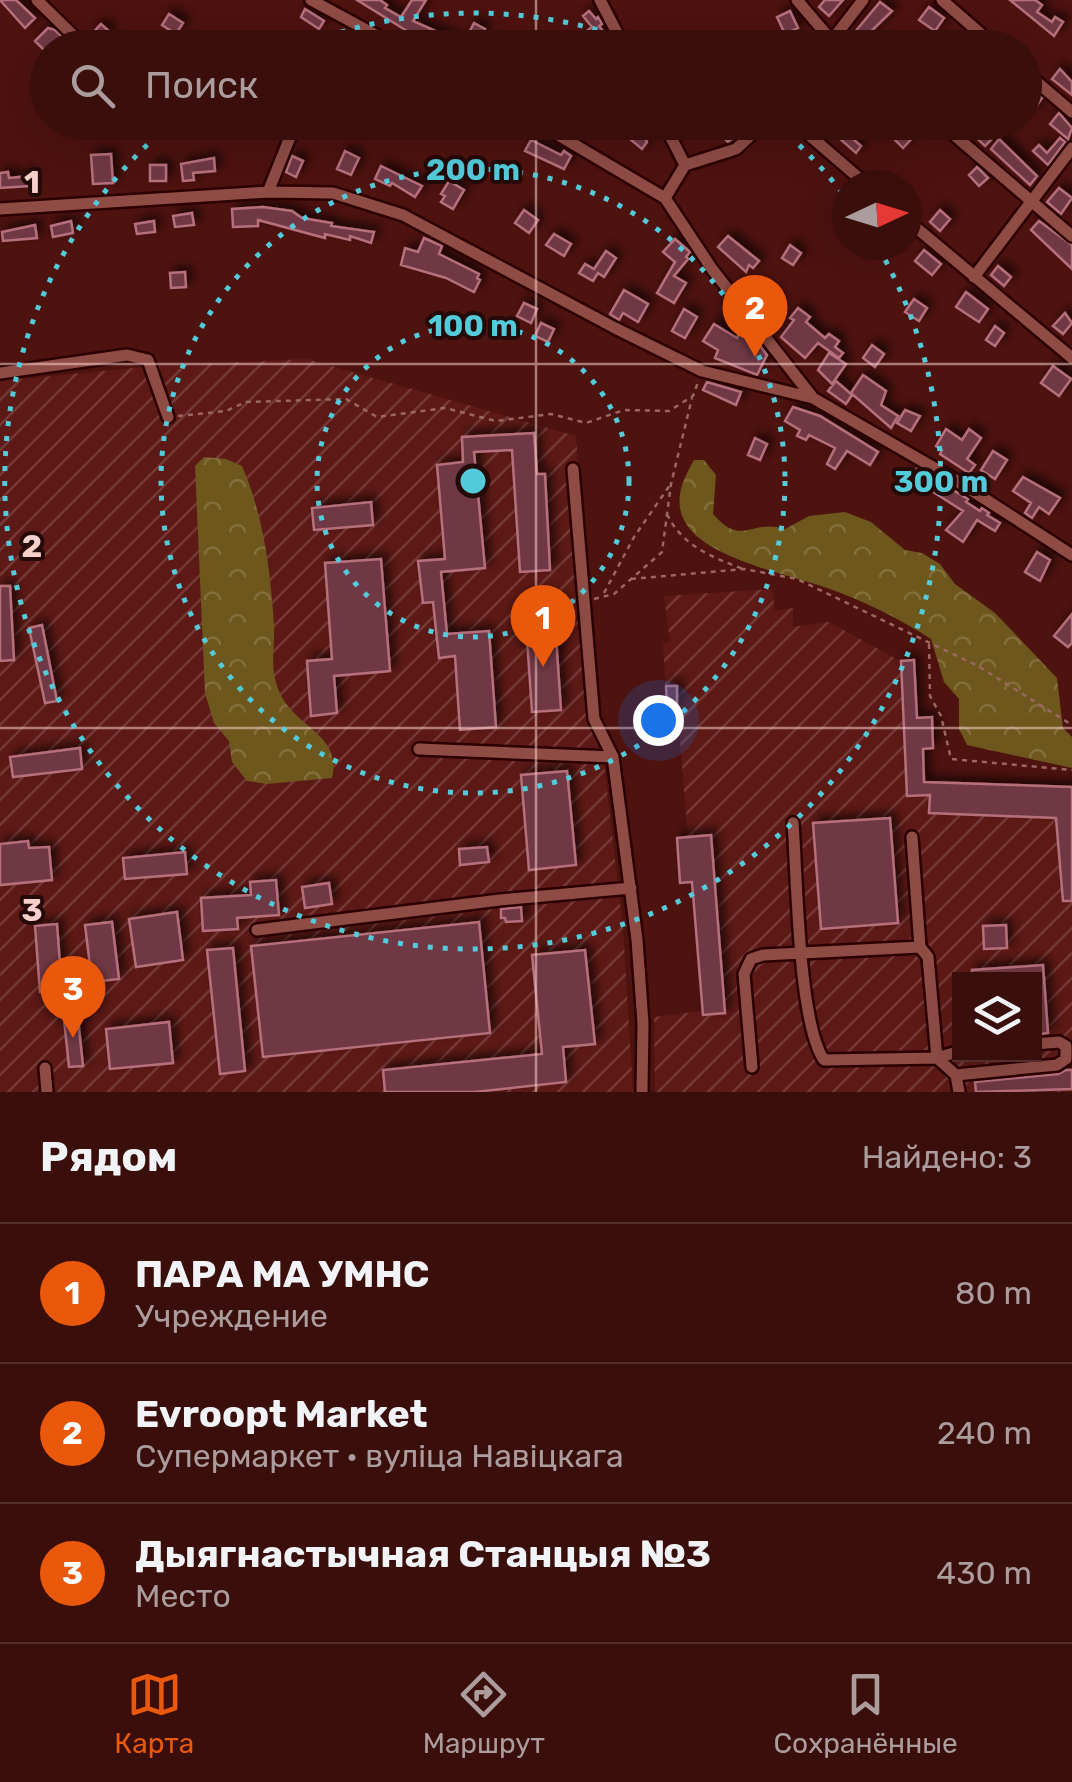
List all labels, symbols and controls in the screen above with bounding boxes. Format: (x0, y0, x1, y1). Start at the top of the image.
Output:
search box (30, 30, 1042, 140)
icon: search (65, 58, 120, 113)
text: Поиск (145, 62, 258, 108)
text: 200 m (426, 152, 520, 188)
text: 1 (24, 163, 40, 201)
north arrow (832, 170, 922, 260)
pin: 2 (722, 274, 788, 357)
text: 100 m (428, 308, 518, 344)
centre of rings (455, 463, 491, 499)
text: 300 m (894, 464, 988, 500)
text: 2 (22, 527, 42, 565)
pin: 1 (510, 584, 576, 667)
your location (633, 695, 684, 746)
text: 3 (21, 891, 43, 929)
pin: 3 (40, 956, 106, 1038)
map controls (952, 972, 1042, 1062)
button: layers (952, 972, 1042, 1062)
text: Рядом (40, 1132, 177, 1182)
text: Найдено: 3 (862, 1138, 1032, 1176)
text: ПАРА МА УМНС (135, 1251, 429, 1297)
text: 1 (65, 1274, 80, 1312)
text: 80 m (955, 1274, 1032, 1312)
text: Учреждение (135, 1297, 328, 1335)
text: Evroopt Market (135, 1391, 428, 1437)
text: 2 (62, 1414, 83, 1452)
text: 240 m (937, 1414, 1032, 1452)
text: Супермаркет · вуліца Навіцкага (135, 1437, 624, 1475)
text: Дыягнастычная Станцыя №3 (135, 1531, 711, 1577)
text: 3 (62, 1554, 83, 1592)
text: 430 m (936, 1554, 1032, 1592)
text: Место (135, 1577, 231, 1615)
tab: Карта (114, 1667, 194, 1760)
tab: Маршрут (423, 1667, 545, 1760)
tab: Сохранённые (773, 1667, 958, 1760)

